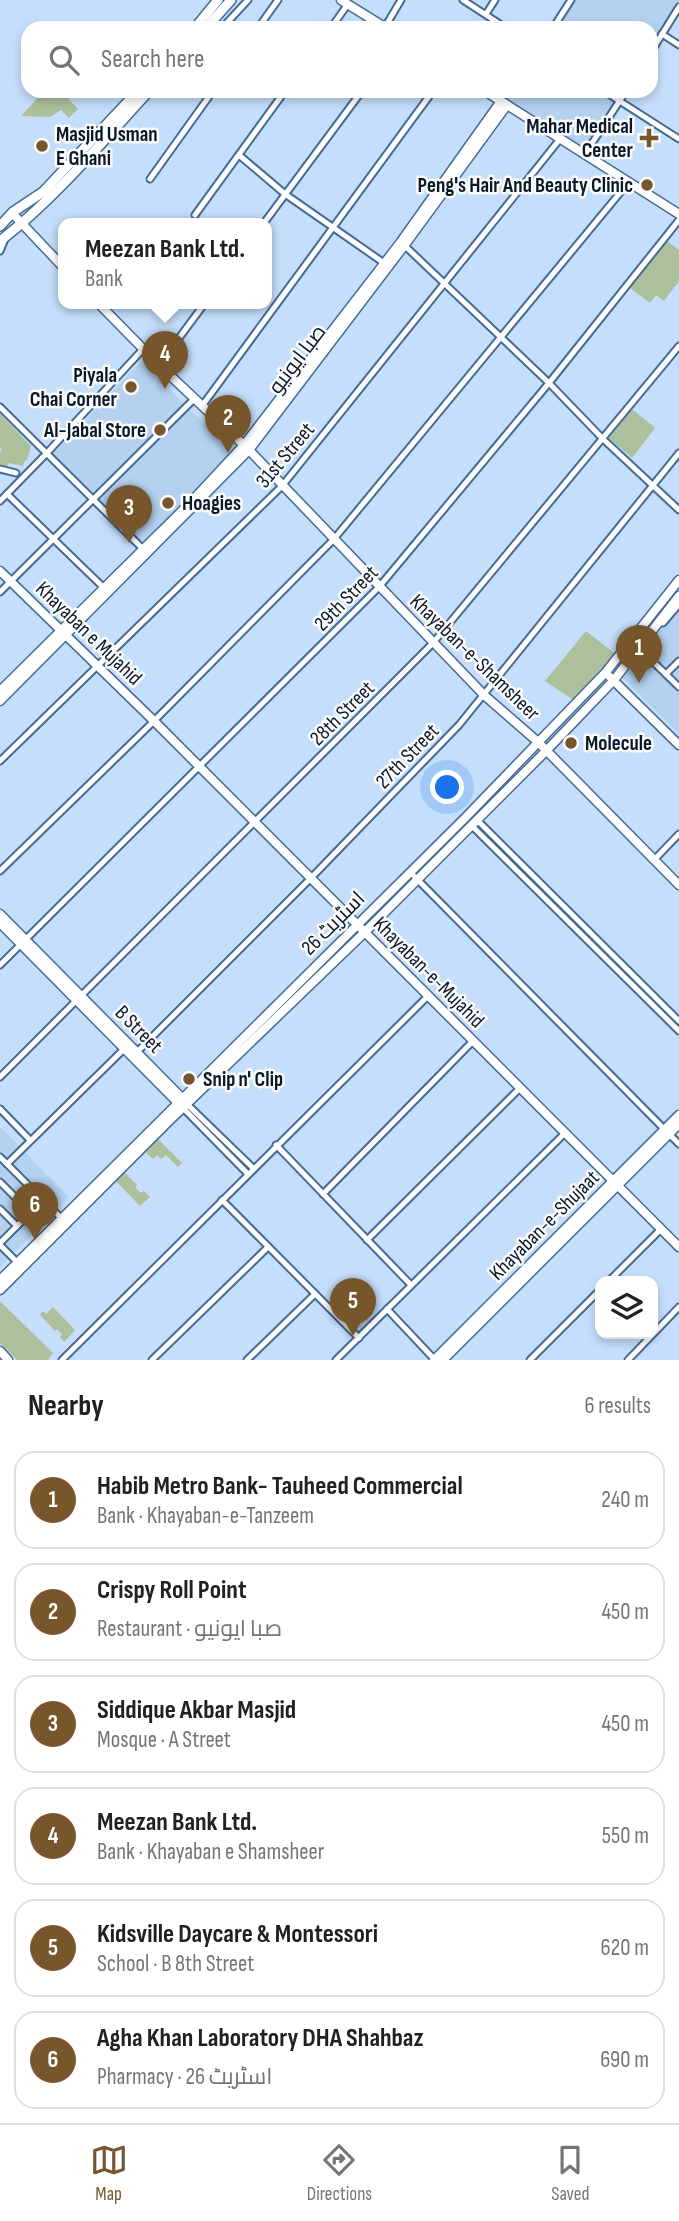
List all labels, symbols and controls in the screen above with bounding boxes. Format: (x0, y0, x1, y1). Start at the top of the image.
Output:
search box (21, 21, 658, 98)
icon: search (45, 41, 83, 79)
text: Search here (101, 44, 204, 75)
place label: Mahar Medical Center (526, 114, 634, 163)
place label: Masjid Usman E Ghani (56, 122, 158, 171)
marker: Mahar Medical Center (639, 128, 659, 148)
marker: Masjid Usman E Ghani (34, 138, 50, 154)
place label: Peng's Hair And Beauty Clinic (418, 173, 633, 198)
marker: Peng's Hair And Beauty Clinic (639, 177, 655, 193)
popup (58, 218, 272, 309)
text: Meezan Bank Ltd. (85, 234, 245, 265)
text: Bank (85, 265, 123, 293)
street label: صبا ایونیو (263, 320, 332, 399)
pin: 4 (142, 331, 188, 389)
place label: Piyala Chai Corner (30, 363, 118, 412)
marker: Piyala Chai Corner (123, 379, 139, 395)
pin: 2 (205, 395, 251, 453)
place label: Al-Jabal Store (43, 418, 146, 443)
street label: 31st Street (251, 418, 320, 493)
marker: Al-Jabal Store (152, 422, 168, 438)
pin: 3 (106, 485, 152, 543)
place label: Hoagies (182, 491, 241, 516)
marker: Hoagies (160, 495, 176, 511)
street label: 29th Street (309, 560, 384, 636)
street label: Khayaban e Mujahid (30, 576, 147, 690)
street label: Khayaban-e-Shamsheer (405, 589, 545, 726)
pin: 1 (616, 625, 662, 683)
street label: 28th Street (305, 676, 380, 751)
street label: 27th Street (370, 719, 444, 794)
place label: Molecule (585, 731, 652, 756)
marker: Molecule (563, 735, 579, 751)
your location (430, 770, 464, 804)
street label: اسٹریٹ 26 (296, 886, 370, 960)
street label: Khayaban-e-Mujahid (368, 912, 489, 1033)
street label: B Street (110, 1000, 168, 1058)
place label: Snip n' Clip (203, 1067, 283, 1092)
marker: Snip n' Clip (181, 1071, 197, 1087)
street label: Khayaban-e-Shujaat (484, 1165, 604, 1285)
pin: 6 (12, 1182, 58, 1240)
map controls (595, 1276, 658, 1339)
button: layers (595, 1276, 658, 1339)
pin: 5 (330, 1278, 376, 1336)
text: Nearby (28, 1388, 104, 1424)
text: 6 results (585, 1392, 651, 1420)
text: Habib Metro Bank- Tauheed Commercial (97, 1471, 463, 1502)
text: 1 (48, 1486, 58, 1514)
text: 240 m (601, 1486, 649, 1514)
text: Bank · Khayaban-e-Tanzeem (97, 1502, 314, 1530)
text: Crispy Roll Point (97, 1575, 247, 1606)
text: 2 (48, 1598, 58, 1626)
text: 450 m (601, 1598, 649, 1626)
text: Restaurant · صبا ایونیو (97, 1615, 282, 1643)
text: Siddique Akbar Masjid (97, 1695, 296, 1726)
text: 3 (48, 1710, 58, 1738)
text: 450 m (601, 1710, 649, 1738)
text: Mosque · A Street (97, 1726, 231, 1754)
text: Meezan Bank Ltd. (97, 1807, 257, 1838)
text: 4 (48, 1822, 58, 1850)
text: 550 m (602, 1822, 649, 1850)
text: Bank · Khayaban e Shamsheer (97, 1838, 324, 1866)
text: Kidsville Daycare & Montessori (97, 1919, 378, 1950)
text: 5 (48, 1934, 58, 1962)
text: 620 m (601, 1934, 649, 1962)
text: School · B 8th Street (97, 1950, 254, 1978)
text: Agha Khan Laboratory DHA Shahbaz (97, 2023, 424, 2054)
text: 6 (48, 2046, 58, 2074)
text: 690 m (600, 2046, 649, 2074)
text: Pharmacy · اسٹریٹ 26 (97, 2063, 273, 2091)
tab: Map (90, 2141, 128, 2206)
tab: Directions (307, 2141, 372, 2206)
tab: Saved (551, 2141, 589, 2206)

